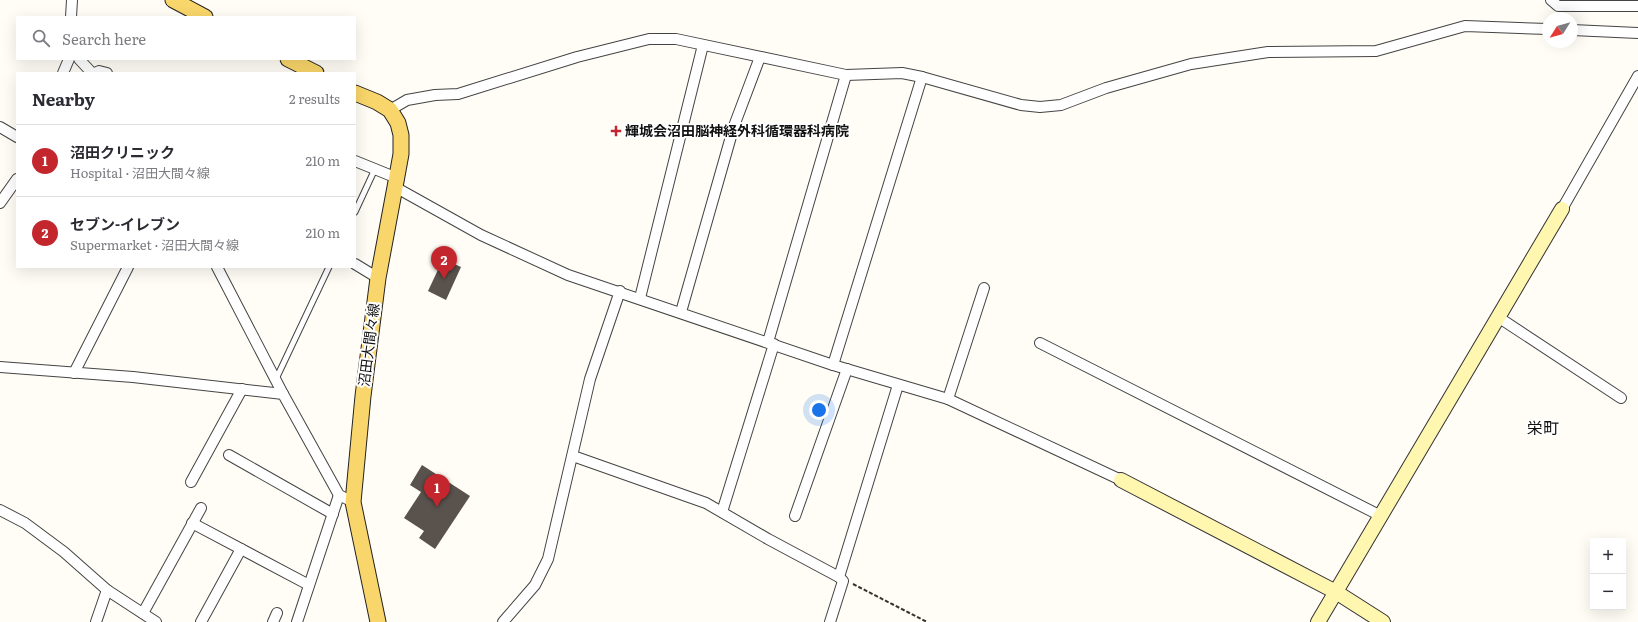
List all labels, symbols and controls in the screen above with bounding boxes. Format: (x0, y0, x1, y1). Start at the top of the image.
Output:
north arrow (1542, 12, 1578, 48)
search box (16, 16, 356, 60)
icon: search (30, 27, 52, 49)
text: Search here (62, 27, 146, 50)
text: Nearby (32, 86, 95, 111)
text: 2 results (289, 89, 340, 108)
place label: 輝城会沼田脳神経外科循環器科病院 (625, 120, 849, 140)
marker: 輝城会沼田脳神経外科循環器科病院 (610, 125, 622, 137)
text: 沼田クリニック (70, 140, 175, 163)
text: 1 (42, 151, 48, 170)
text: 210 m (305, 151, 340, 170)
text: Hospital · 沼田大間々線 (70, 163, 210, 182)
text: セブン-イレブン (70, 212, 180, 235)
text: 2 (42, 223, 48, 242)
text: 210 m (305, 223, 340, 242)
text: Supermarket · 沼田大間々線 (70, 235, 239, 254)
pin: 2 (431, 246, 457, 279)
street label: 沼田大間々線 (353, 302, 383, 388)
your location (809, 400, 829, 420)
district label: 栄町 (1527, 415, 1559, 439)
pin: 1 (424, 474, 450, 507)
map controls (1590, 538, 1626, 610)
button: + (1590, 538, 1626, 574)
button: − (1590, 574, 1626, 610)

